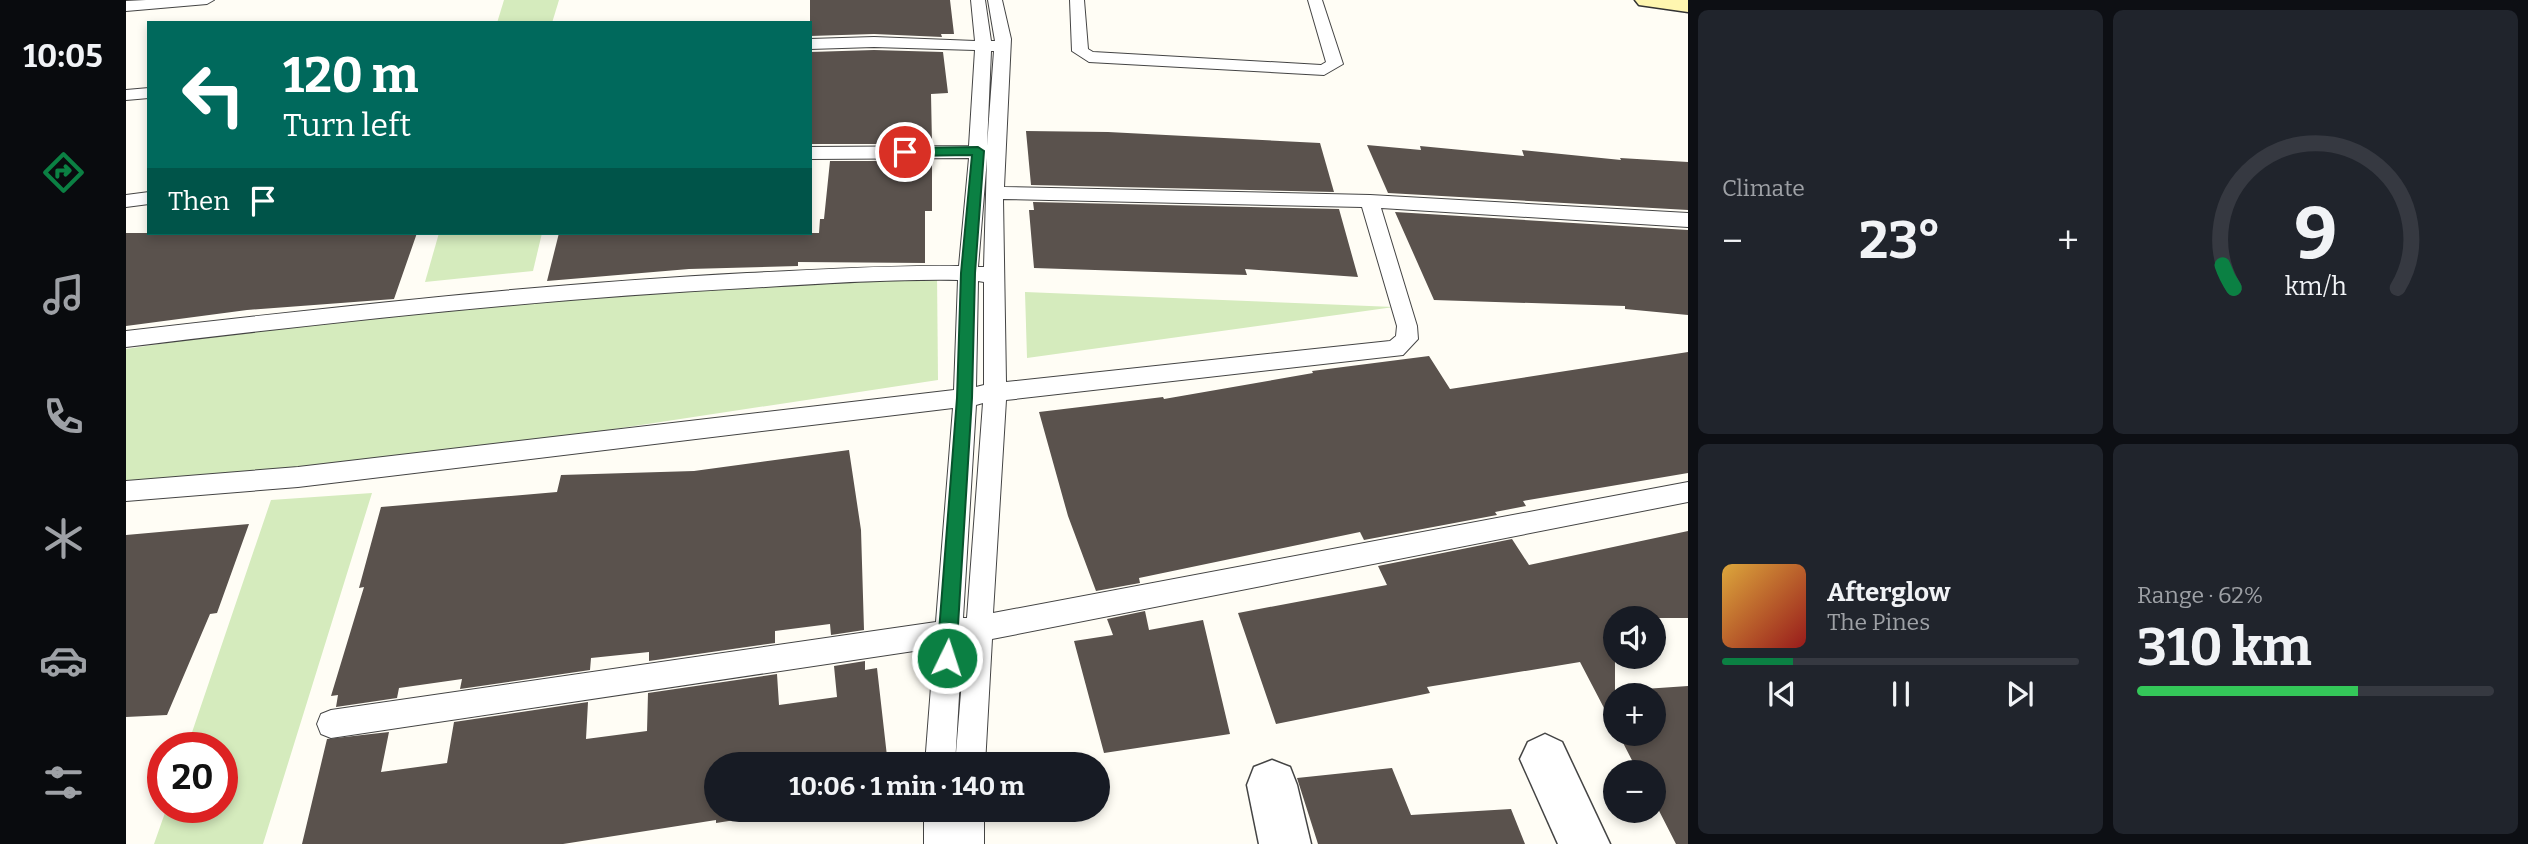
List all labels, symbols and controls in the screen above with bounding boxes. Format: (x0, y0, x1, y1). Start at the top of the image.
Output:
text: 10:05 (23, 37, 103, 75)
text: 120 m (283, 46, 418, 105)
icon: left (168, 49, 259, 140)
text: Turn left (283, 106, 411, 144)
pin (875, 122, 935, 182)
icon: arrive (886, 133, 924, 171)
icon: directions (39, 148, 88, 197)
text: Climate (1722, 174, 1805, 202)
icon: arrive (244, 182, 282, 220)
text: Then (168, 186, 230, 217)
text: 9 (2294, 190, 2337, 277)
text: 23° (1859, 209, 1941, 272)
text: − (1722, 218, 1743, 264)
text: + (2057, 218, 2079, 264)
icon: music (39, 270, 88, 319)
text: km/h (2285, 272, 2347, 302)
icon: phone (39, 392, 88, 441)
icon: climate (39, 514, 88, 563)
text: Afterglow (1827, 577, 1950, 608)
text: Range · 62% (2137, 581, 2263, 609)
map controls (1603, 606, 1666, 823)
button: sound (1603, 606, 1666, 669)
text: The Pines (1827, 608, 1930, 636)
text: 310 km (2137, 616, 2312, 679)
position arrow (910, 621, 984, 695)
icon: car (39, 636, 88, 685)
icon: previous (1763, 675, 1801, 713)
icon: pause (1882, 675, 1920, 713)
icon: next (2001, 675, 2039, 713)
button: + (1603, 683, 1666, 746)
speed limit sign: 20 (147, 732, 238, 823)
icon: filters (39, 758, 88, 807)
button: − (1603, 760, 1666, 823)
text: 10:06 · 1 min · 140 m (789, 771, 1025, 802)

